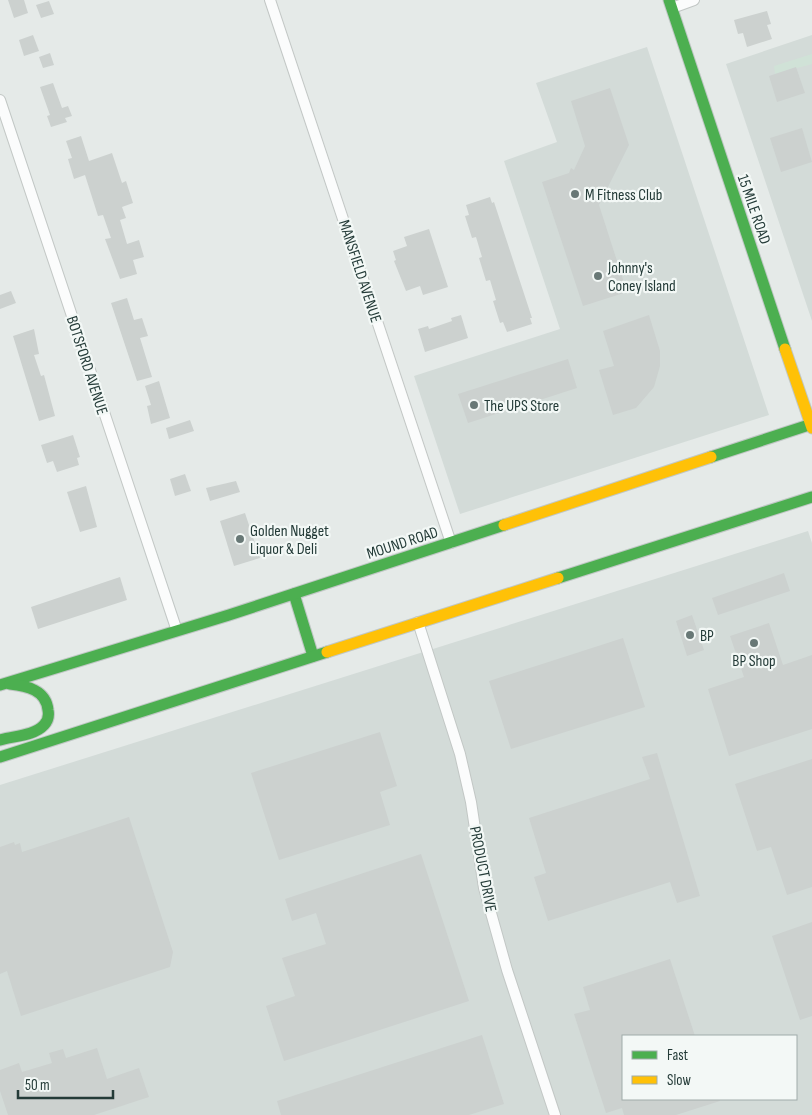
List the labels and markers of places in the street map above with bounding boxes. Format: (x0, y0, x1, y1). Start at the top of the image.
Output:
place label: M Fitness Club (585, 186, 662, 205)
marker: M Fitness Club (569, 188, 581, 200)
place label: Johnny's Coney Island (607, 259, 676, 296)
marker: Johnny's Coney Island (592, 270, 604, 282)
place label: The UPS Store (484, 397, 559, 416)
marker: The UPS Store (468, 399, 480, 411)
place label: Golden Nugget Liquor & Deli (250, 522, 329, 559)
marker: Golden Nugget Liquor & Deli (234, 533, 246, 545)
place label: BP (700, 627, 714, 646)
marker: BP (684, 629, 696, 641)
marker: BP Shop (748, 637, 760, 649)
place label: BP Shop (732, 652, 776, 671)

